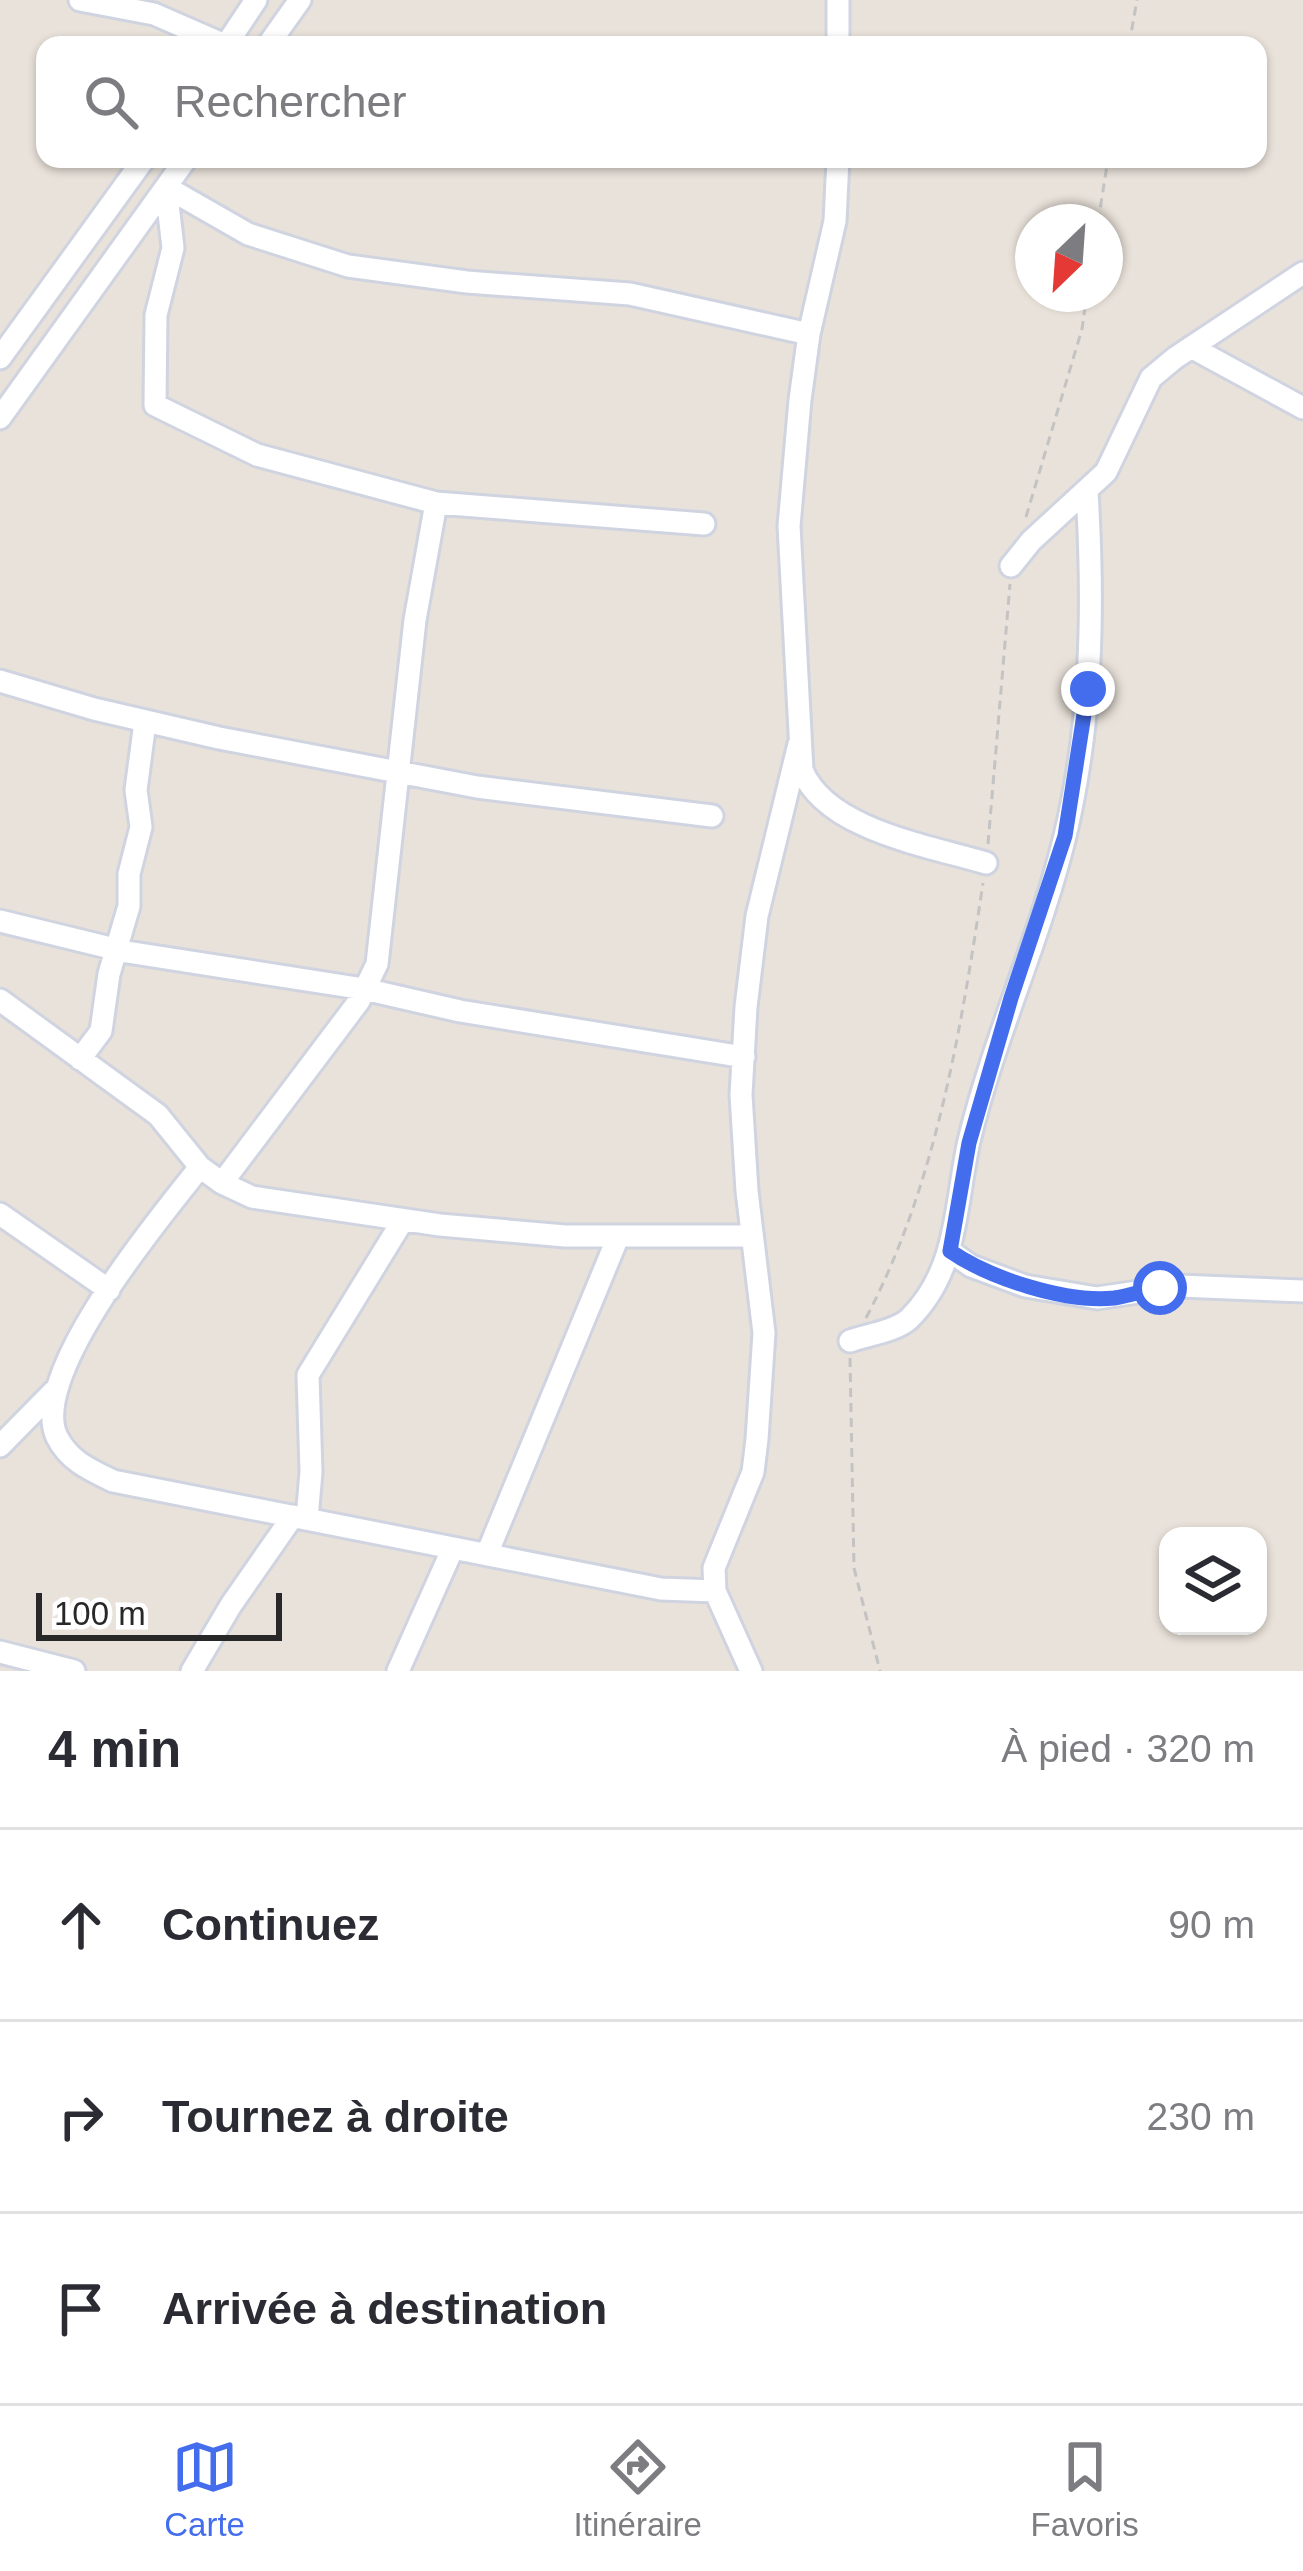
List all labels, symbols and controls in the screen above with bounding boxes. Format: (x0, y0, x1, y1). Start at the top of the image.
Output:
search box (36, 36, 1267, 168)
icon: search (78, 69, 144, 135)
text: Rechercher (174, 76, 407, 127)
north arrow (1015, 204, 1123, 312)
route end (1061, 662, 1115, 716)
route start (1133, 1261, 1187, 1315)
map controls (1159, 1527, 1267, 1635)
button: layers (1159, 1527, 1267, 1635)
scale bar (36, 1587, 282, 1640)
text: 100 m (54, 1595, 146, 1632)
text: 4 min (48, 1721, 181, 1778)
text: À pied · 320 m (1001, 1727, 1255, 1770)
icon: ahead (48, 1892, 114, 1958)
text: Continuez (162, 1899, 379, 1950)
text: 90 m (1168, 1903, 1255, 1946)
icon: right (48, 2084, 114, 2150)
text: Tournez à droite (162, 2091, 509, 2142)
text: 230 m (1147, 2095, 1255, 2138)
icon: arrive (48, 2276, 114, 2342)
text: Arrivée à destination (162, 2283, 607, 2334)
tab: Carte (164, 2434, 245, 2544)
tab: Itinéraire (574, 2434, 702, 2544)
tab: Favoris (1031, 2434, 1139, 2544)

